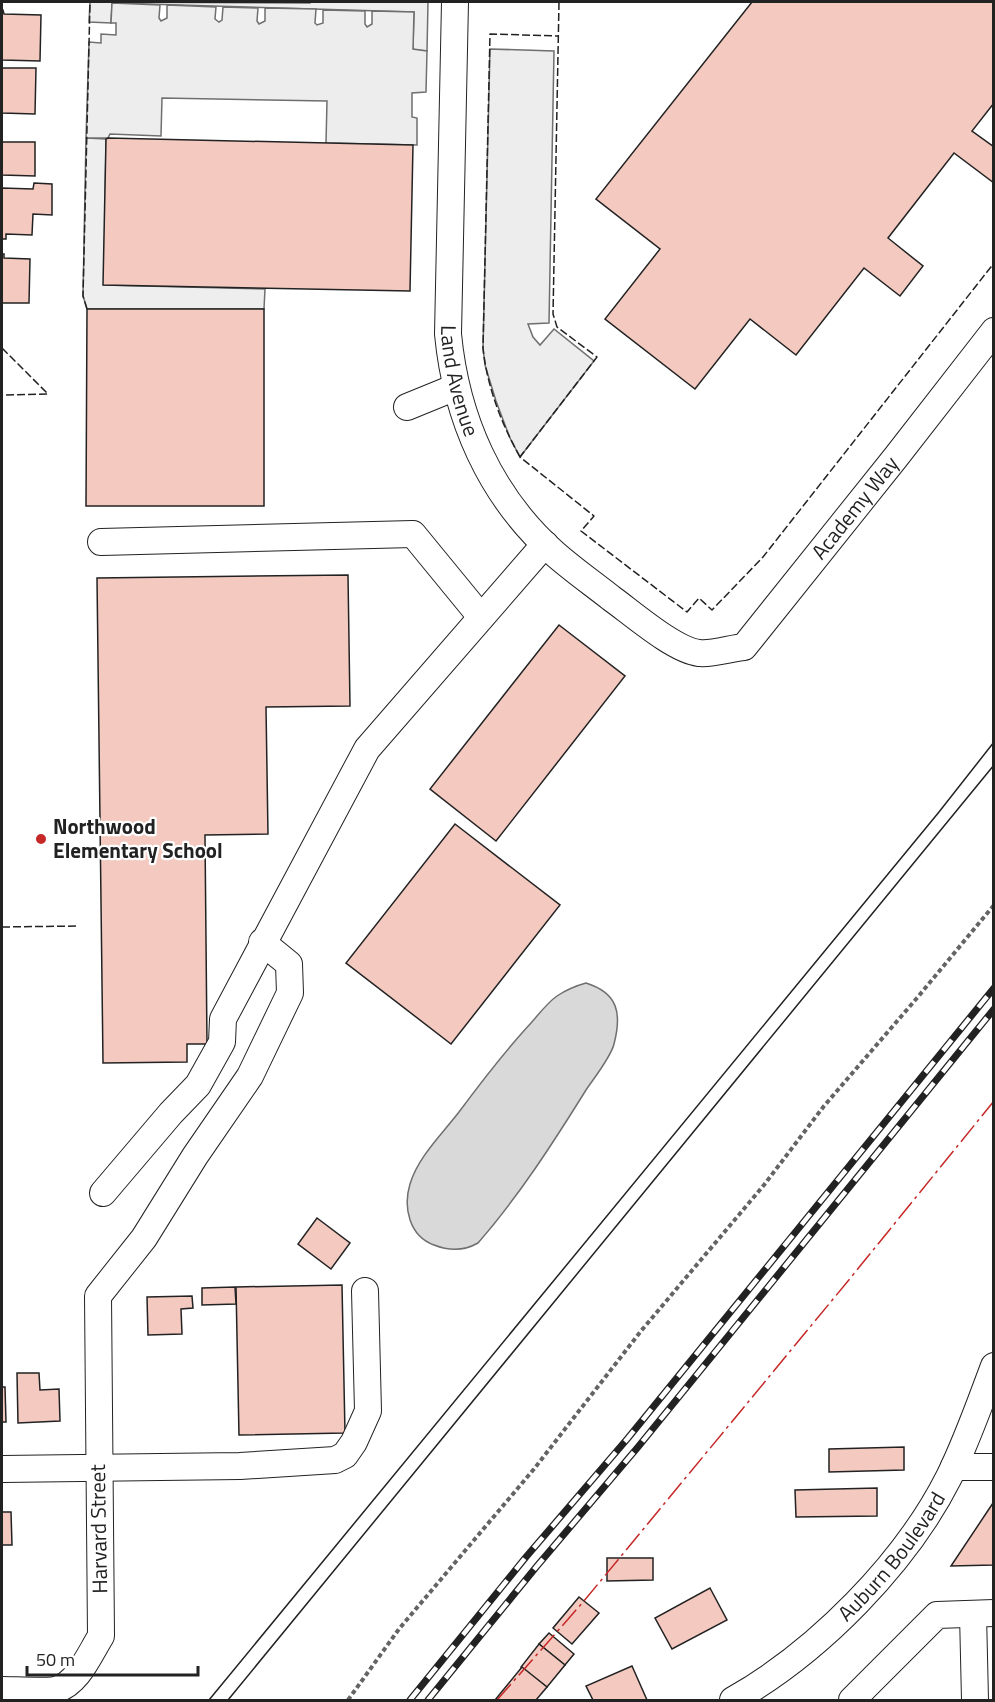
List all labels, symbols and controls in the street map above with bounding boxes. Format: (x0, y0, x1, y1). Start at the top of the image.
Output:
street label: Land Avenue (433, 325, 488, 441)
street label: Academy Way (803, 449, 906, 566)
place label: Northwood Elementary School (53, 810, 223, 866)
marker: Northwood Elementary School (34, 832, 48, 846)
street label: Harvard Street (81, 1463, 115, 1594)
street label: Auburn Boulevard (830, 1485, 953, 1628)
scale bar (27, 1639, 198, 1677)
text: 50 m (36, 1646, 75, 1673)

